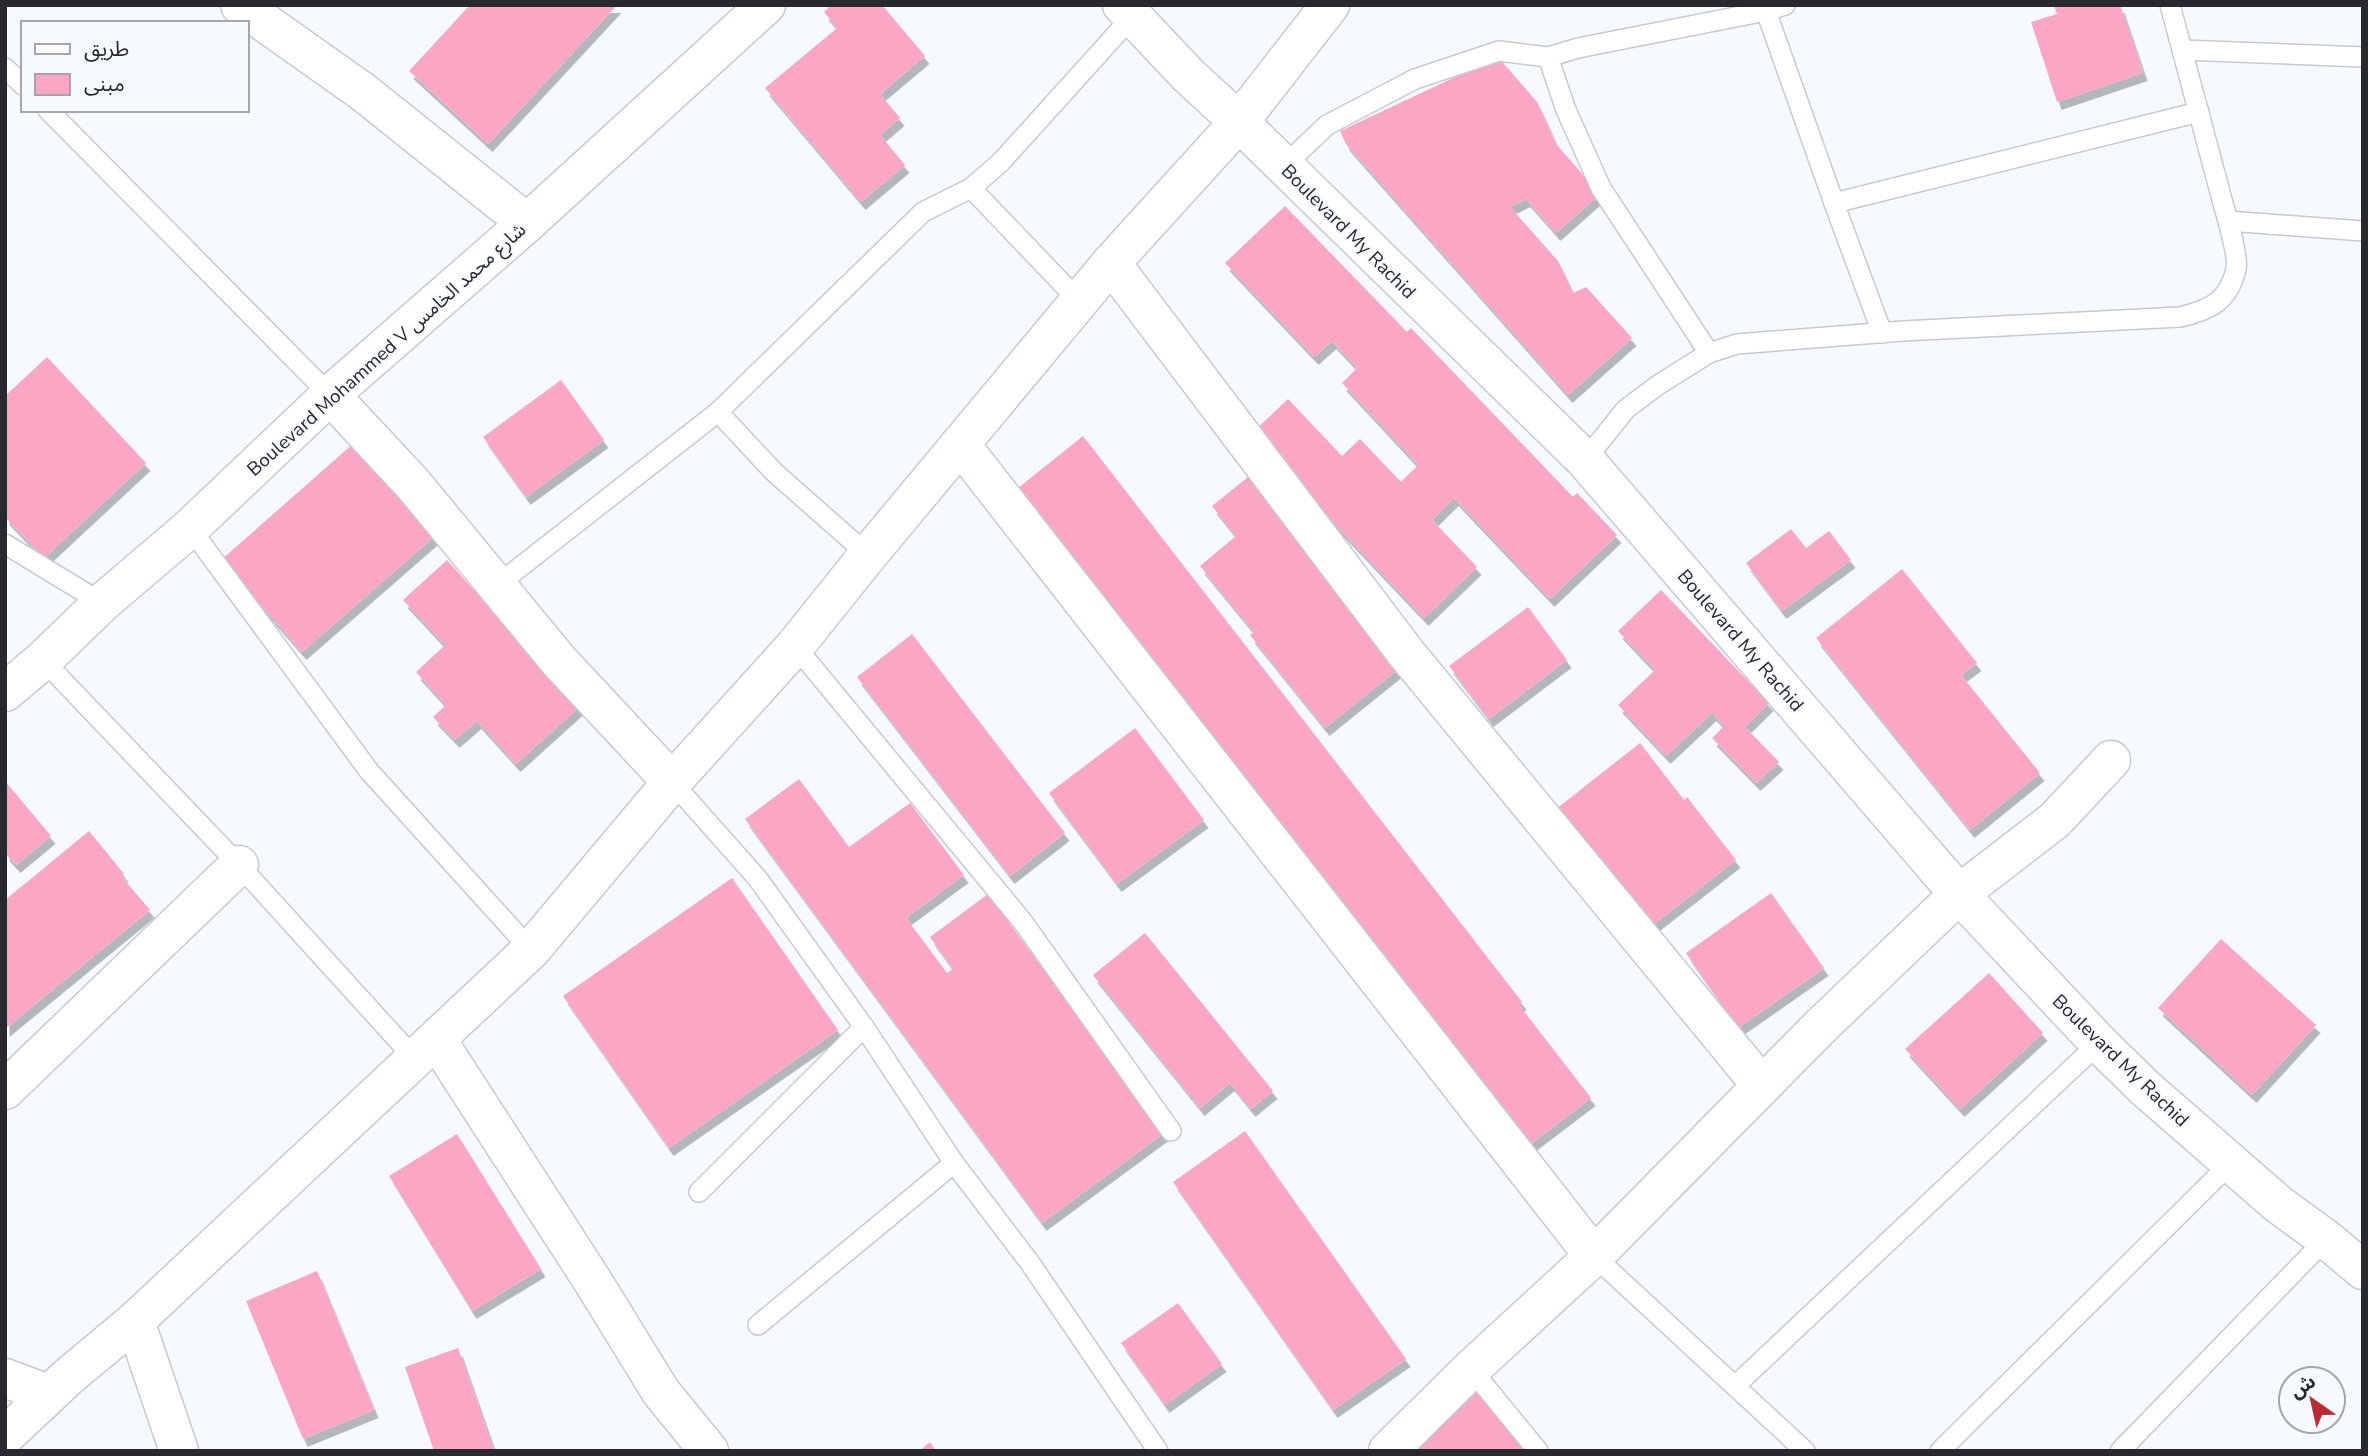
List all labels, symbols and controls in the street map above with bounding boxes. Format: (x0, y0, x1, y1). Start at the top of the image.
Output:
legend (21, 21, 248, 112)
text: طريق (84, 35, 129, 63)
text: مبنى (84, 70, 125, 98)
street label: Boulevard My Rachid (1275, 159, 1421, 305)
street label: Boulevard Mohammed V شارع محمد الخامس (241, 217, 532, 482)
street label: Boulevard My Rachid (1671, 564, 1809, 717)
street label: Boulevard My Rachid (2046, 989, 2194, 1133)
north arrow (2277, 1365, 2347, 1435)
text: ش (2285, 1369, 2321, 1405)

